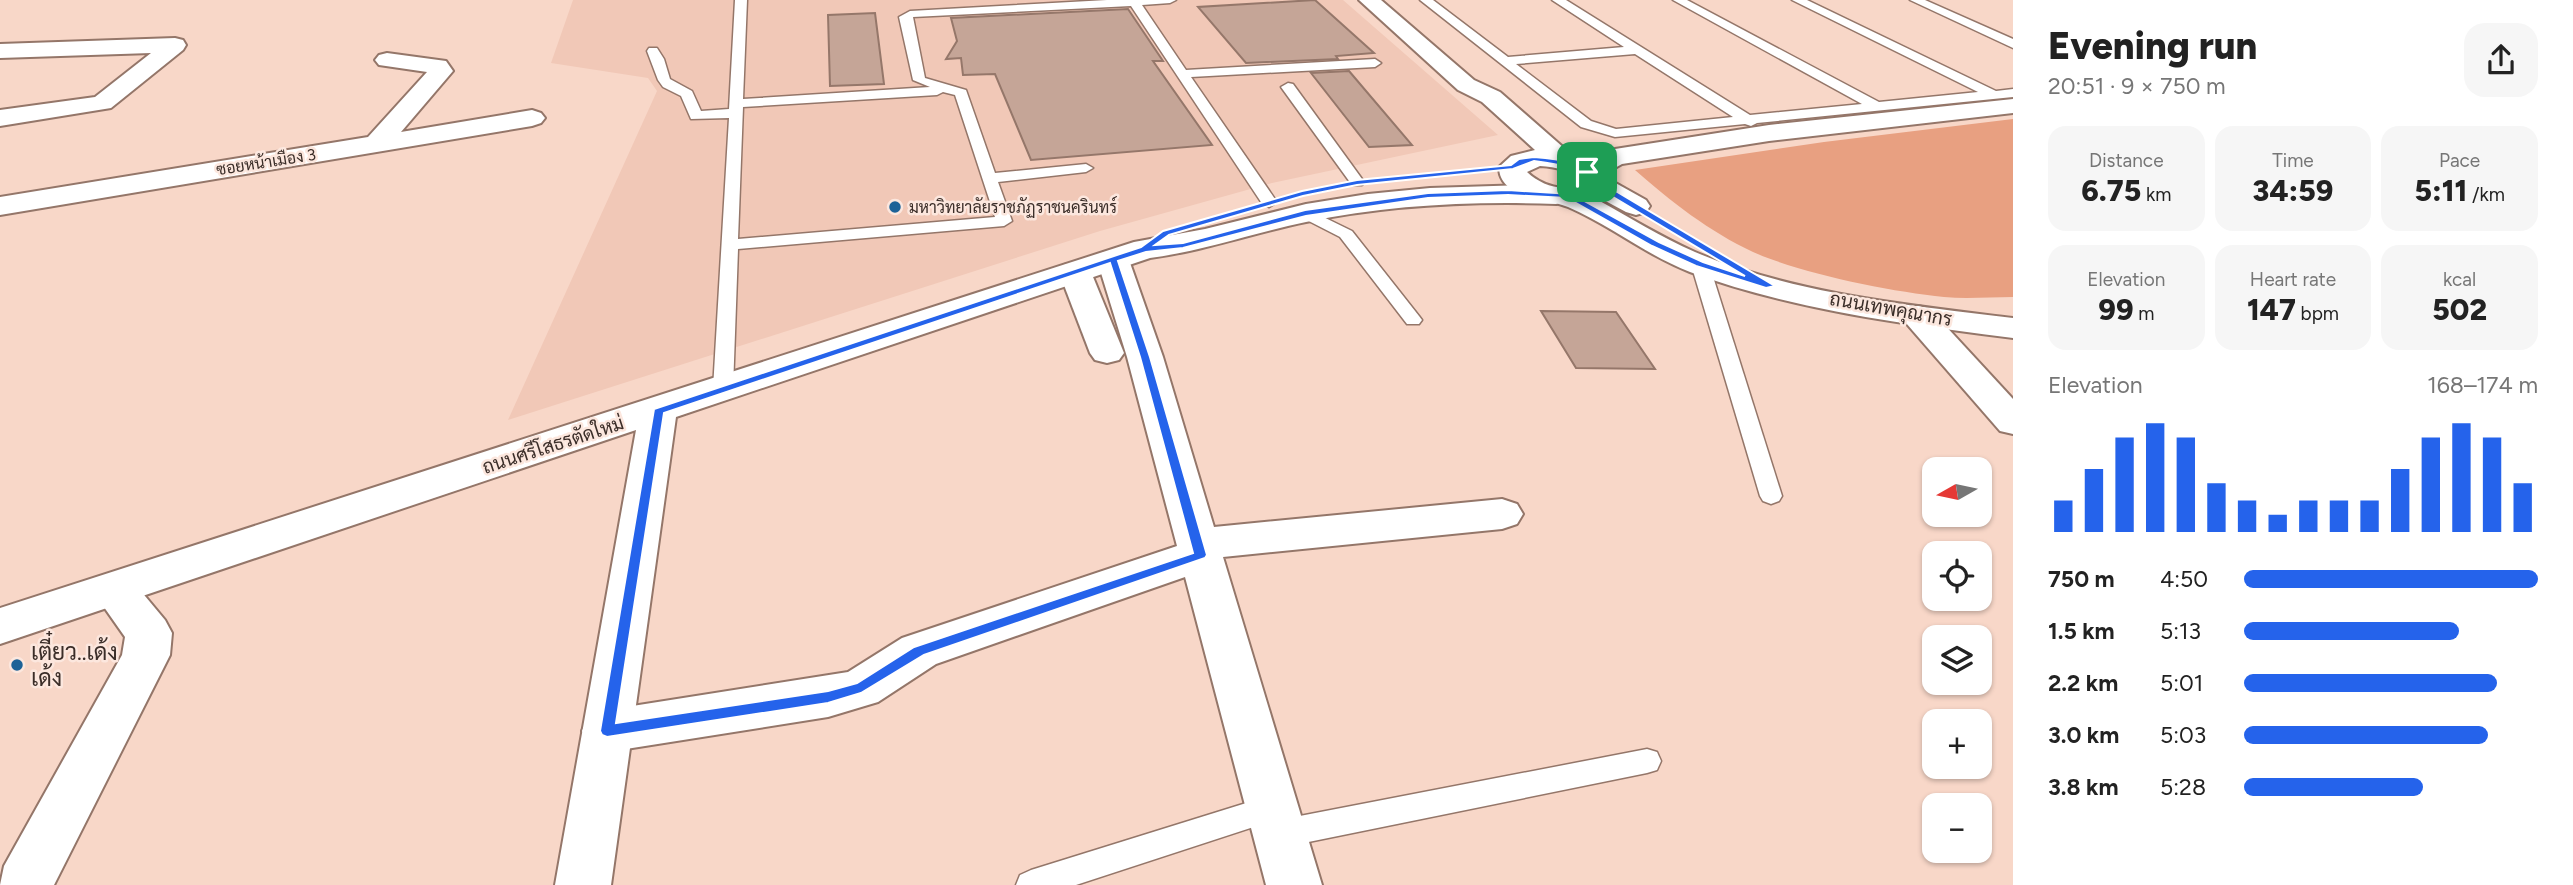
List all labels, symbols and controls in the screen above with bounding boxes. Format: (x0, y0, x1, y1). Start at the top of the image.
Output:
text: Evening run (2048, 23, 2257, 69)
button: share (2464, 23, 2538, 97)
text: 20:51 · 9 × 750 m (2048, 72, 2226, 100)
pin (1557, 142, 1617, 202)
street label: ซอยหน้าเมือง 3 (215, 144, 317, 179)
text: Distance (2089, 149, 2164, 172)
text: Time (2272, 149, 2314, 172)
text: Pace (2439, 149, 2480, 172)
icon: arrive (1568, 153, 1606, 191)
text: 6.75 (2081, 172, 2141, 209)
text: 34:59 (2253, 172, 2333, 209)
text: 5:11 (2415, 172, 2467, 209)
text: km (2141, 183, 2171, 206)
text: /km (2467, 183, 2505, 206)
place label: มหาวิทยาลัยราชภัฏราชนครินทร์ (909, 195, 1117, 218)
marker: มหาวิทยาลัยราชภัฏราชนครินทร์ (887, 199, 903, 215)
text: Elevation (2087, 268, 2165, 291)
text: Heart rate (2250, 268, 2336, 291)
text: kcal (2443, 268, 2476, 291)
street label: ถนนเทพคุณากร (1828, 287, 1954, 332)
text: 99 (2098, 291, 2133, 328)
text: 147 (2247, 291, 2296, 328)
text: 502 (2432, 291, 2487, 328)
text: m (2133, 302, 2154, 325)
text: bpm (2296, 302, 2339, 325)
text: Elevation (2048, 371, 2143, 399)
text: 168–174 m (2427, 371, 2538, 399)
street label: ถนนศรีโสธรตัดใหม่ (479, 410, 627, 479)
north arrow (1922, 457, 1992, 527)
map controls (1922, 457, 1992, 863)
button: locate (1922, 541, 1992, 611)
text: 750 m (2048, 565, 2115, 593)
text: 4:50 (2160, 565, 2208, 593)
text: 1.5 km (2048, 617, 2115, 645)
text: 5:13 (2160, 617, 2201, 645)
button: layers (1922, 625, 1992, 695)
place label: เตี๋ยว..เด้ง เด้ง (31, 630, 118, 692)
marker: เตี๋ยว..เด้ง เด้ง (9, 657, 25, 673)
text: 2.2 km (2048, 669, 2118, 697)
text: 5:01 (2160, 669, 2203, 697)
button: + (1922, 709, 1992, 779)
text: 3.0 km (2048, 721, 2119, 749)
text: 5:03 (2160, 721, 2206, 749)
text: 3.8 km (2048, 773, 2118, 801)
text: 5:28 (2160, 773, 2206, 801)
button: − (1922, 793, 1992, 863)

